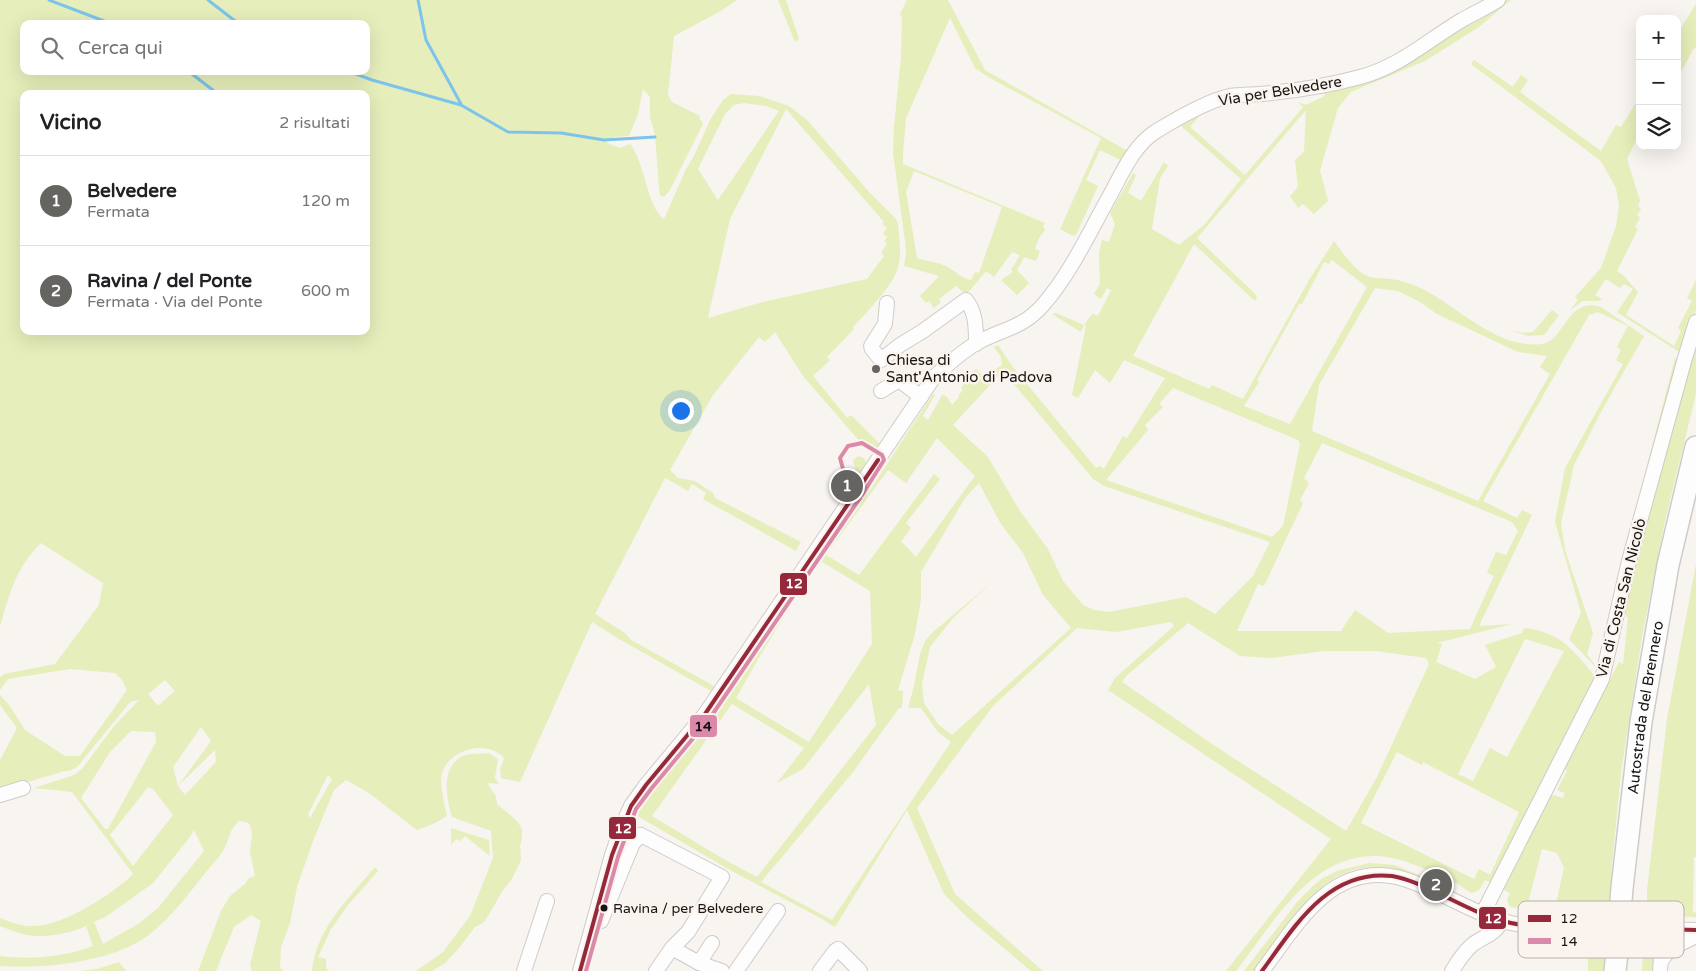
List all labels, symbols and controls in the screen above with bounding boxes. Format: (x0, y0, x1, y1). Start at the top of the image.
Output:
map controls (1636, 15, 1681, 150)
button: + (1636, 15, 1681, 60)
search box (20, 20, 370, 75)
icon: search (38, 34, 66, 62)
text: Cerca qui (78, 37, 163, 59)
button: − (1636, 60, 1681, 105)
street label: Via per Belvedere (1217, 72, 1343, 110)
button: layers (1636, 105, 1681, 150)
text: Vicino (40, 110, 102, 135)
text: 2 risultati (279, 113, 350, 133)
text: Belvedere (87, 180, 177, 202)
text: 1 (51, 191, 61, 211)
text: 120 m (301, 191, 350, 211)
text: Fermata (87, 202, 150, 222)
text: Ravina / del Ponte (87, 270, 252, 292)
text: 2 (51, 281, 61, 301)
text: 600 m (301, 281, 350, 301)
text: Fermata · Via del Ponte (87, 292, 263, 312)
place label: Chiesa di Sant'Antonio di Padova (886, 351, 1052, 386)
marker: Chiesa di Sant'Antonio di Padova (870, 363, 882, 375)
your location (668, 398, 694, 424)
pin: 1 (831, 467, 863, 505)
street label: Via di Costa San Nicolò (1592, 516, 1650, 680)
line badge: 12 (779, 572, 808, 596)
text: 12 (785, 575, 803, 592)
street label: Autostrada del Brennero (1624, 619, 1667, 795)
line badge: 14 (689, 714, 718, 738)
text: 14 (694, 718, 712, 735)
line badge: 12 (608, 816, 637, 840)
text: 12 (614, 820, 632, 837)
pin: 2 (1420, 866, 1452, 904)
place label: Ravina / per Belvedere (613, 900, 763, 917)
legend (1518, 901, 1684, 958)
marker: Ravina / per Belvedere (599, 903, 609, 913)
line badge: 12 (1478, 906, 1507, 930)
text: 12 (1484, 910, 1502, 927)
text: 12 (1560, 910, 1578, 927)
text: 14 (1560, 933, 1578, 950)

